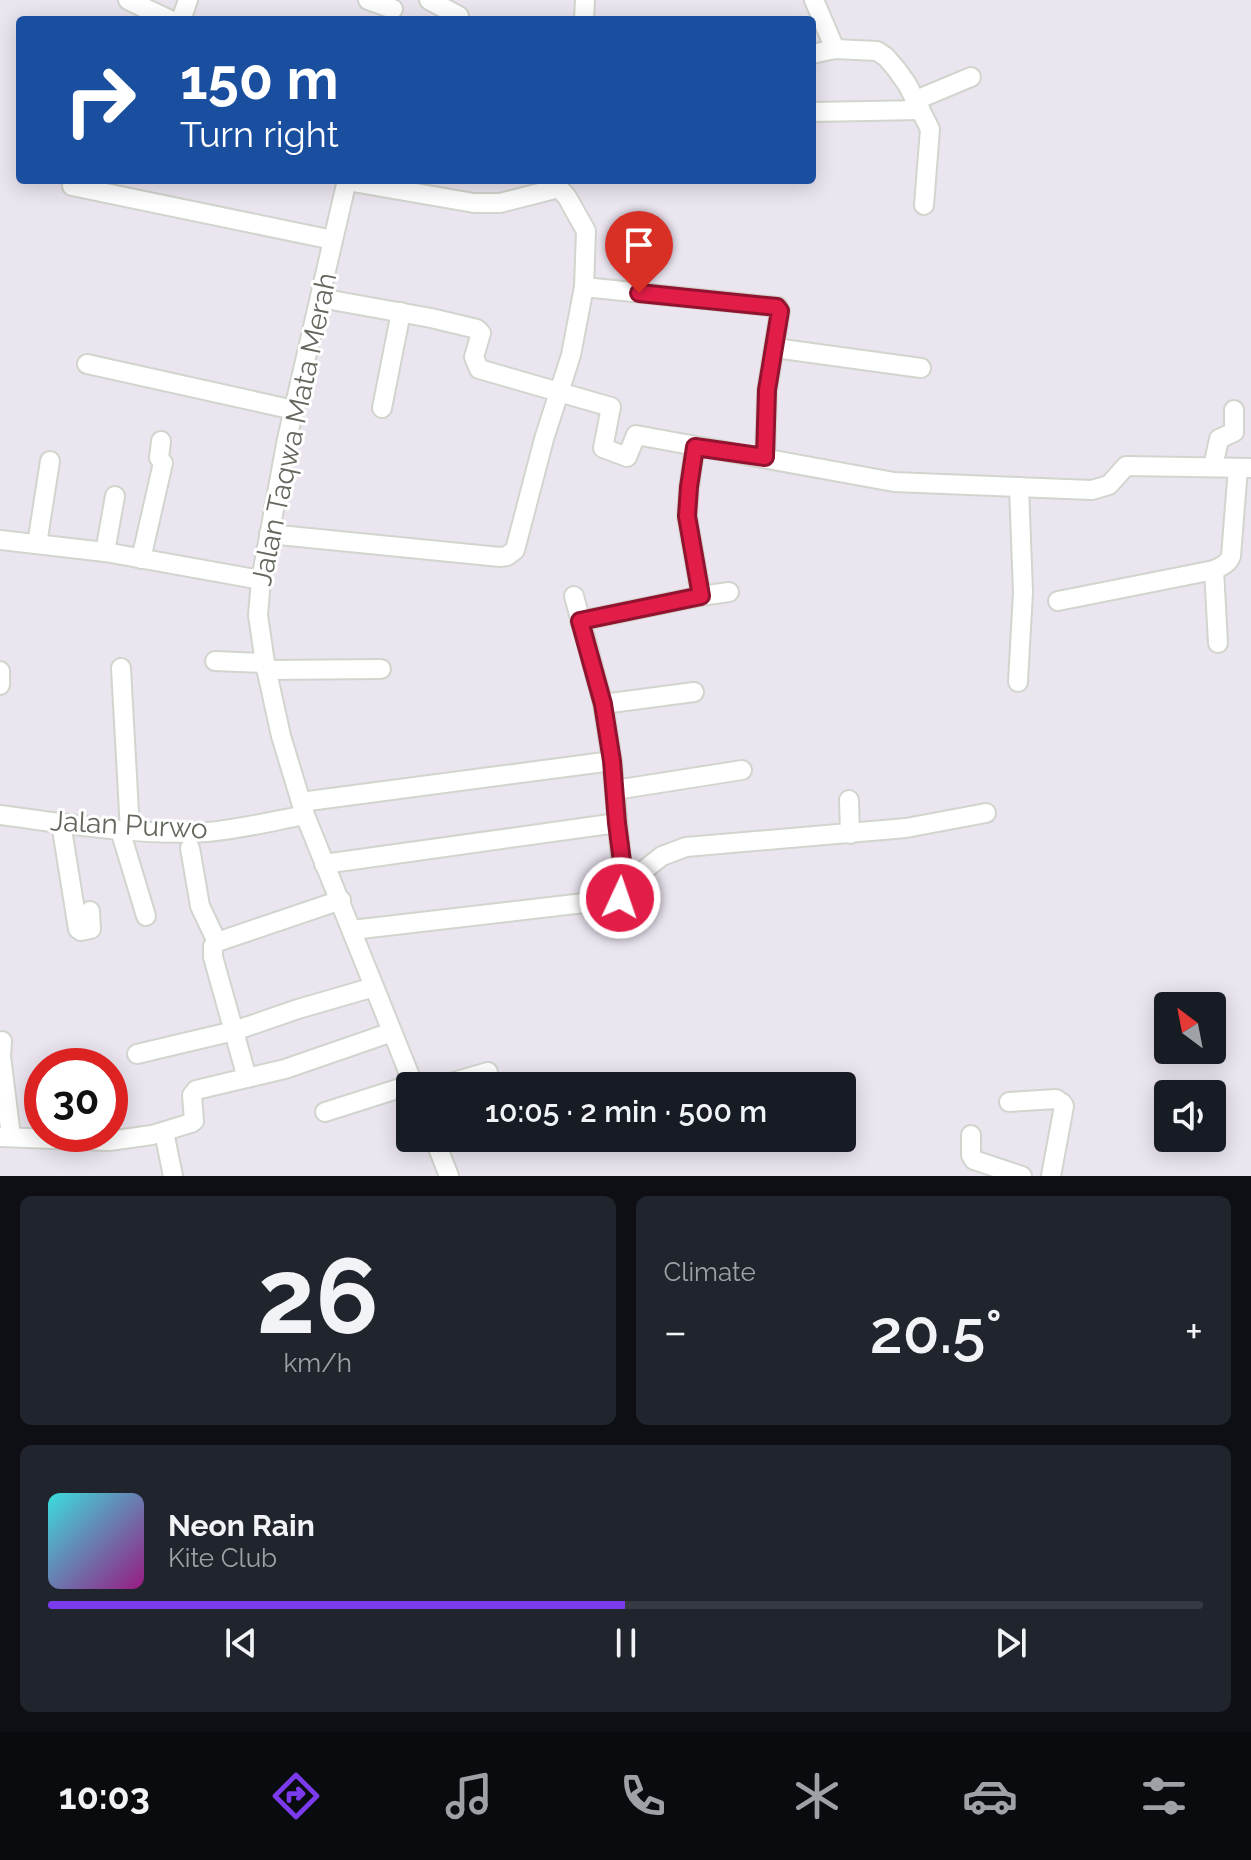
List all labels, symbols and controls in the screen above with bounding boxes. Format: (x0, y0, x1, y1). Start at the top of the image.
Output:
text: 150 m (180, 46, 339, 112)
icon: right (48, 48, 152, 152)
text: Turn right (180, 113, 339, 155)
pin (605, 211, 673, 293)
icon: arrive (617, 223, 661, 267)
street label: Jalan Taqwa Mata Merah (245, 270, 343, 588)
street label: Jalan Purwo (49, 804, 209, 846)
position arrow (578, 856, 662, 940)
north arrow (1154, 992, 1226, 1064)
map controls (1154, 992, 1226, 1152)
speed limit sign: 30 (24, 1048, 128, 1152)
button: sound (1154, 1080, 1226, 1152)
text: 10:05 · 2 min · 500 m (485, 1094, 767, 1129)
text: 26 (257, 1235, 379, 1357)
text: Climate (664, 1257, 756, 1287)
text: 20.5° (870, 1297, 1002, 1367)
text: − (664, 1306, 687, 1357)
text: + (1185, 1306, 1203, 1357)
text: km/h (283, 1348, 352, 1378)
text: Neon Rain (168, 1508, 315, 1543)
text: Kite Club (168, 1543, 277, 1573)
icon: previous (219, 1621, 263, 1665)
icon: pause (604, 1621, 648, 1665)
icon: next (989, 1621, 1033, 1665)
icon: directions (268, 1768, 324, 1824)
icon: music (441, 1768, 497, 1824)
icon: phone (615, 1768, 671, 1824)
icon: climate (789, 1768, 845, 1824)
icon: car (962, 1768, 1018, 1824)
icon: filters (1136, 1768, 1192, 1824)
text: 10:03 (59, 1775, 150, 1817)

